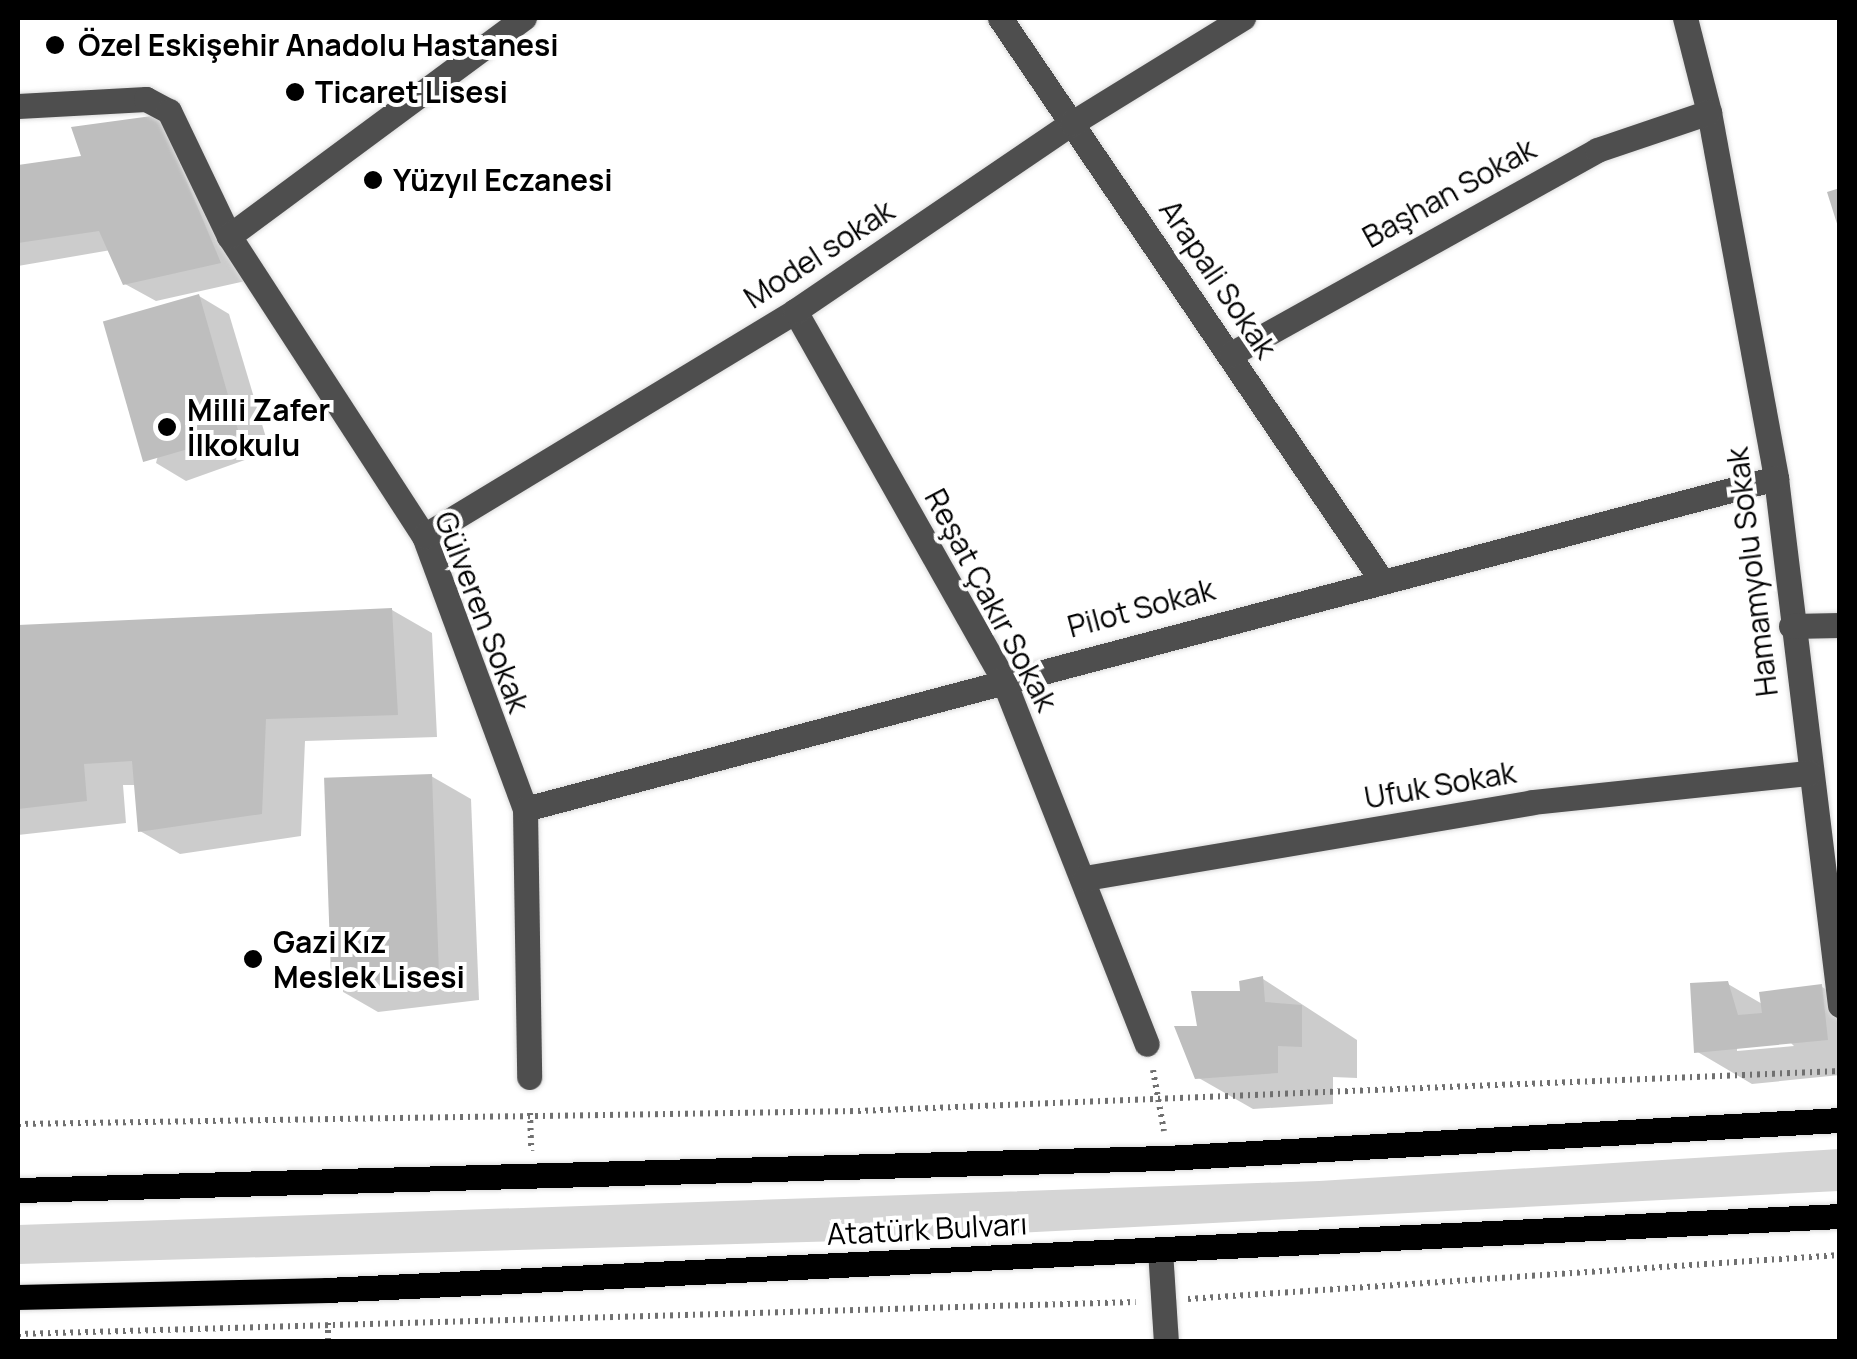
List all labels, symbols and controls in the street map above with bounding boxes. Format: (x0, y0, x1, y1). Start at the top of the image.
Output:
place label: Özel Eskişehir Anadolu Hastanesi (78, 27, 559, 63)
marker: Özel Eskişehir Anadolu Hastanesi (42, 32, 68, 58)
place label: Ticaret Lisesi (315, 74, 508, 110)
marker: Ticaret Lisesi (284, 81, 306, 103)
street label: Başhan Sokak (1356, 131, 1542, 255)
place label: Yüzyıl Eczanesi (393, 162, 613, 198)
marker: Yüzyıl Eczanesi (362, 169, 384, 191)
street label: Model sokak (737, 192, 901, 316)
street label: Arapali Sokak (1152, 193, 1284, 365)
place label: Milli Zafer İlkokulu (187, 392, 330, 462)
marker: Milli Zafer İlkokulu (156, 416, 178, 438)
street label: Hamamyolu Sokak (1719, 445, 1785, 699)
street label: Reşat Çakır Sokak (917, 483, 1065, 717)
street label: Gülveren Sokak (427, 506, 537, 718)
street label: Pilot Sokak (1064, 571, 1218, 645)
street label: Ufuk Sokak (1362, 754, 1518, 816)
place label: Gazi Kız Meslek Lisesi (273, 924, 465, 994)
marker: Gazi Kız Meslek Lisesi (242, 948, 264, 970)
street label: Atatürk Bulvarı (826, 1206, 1028, 1252)

